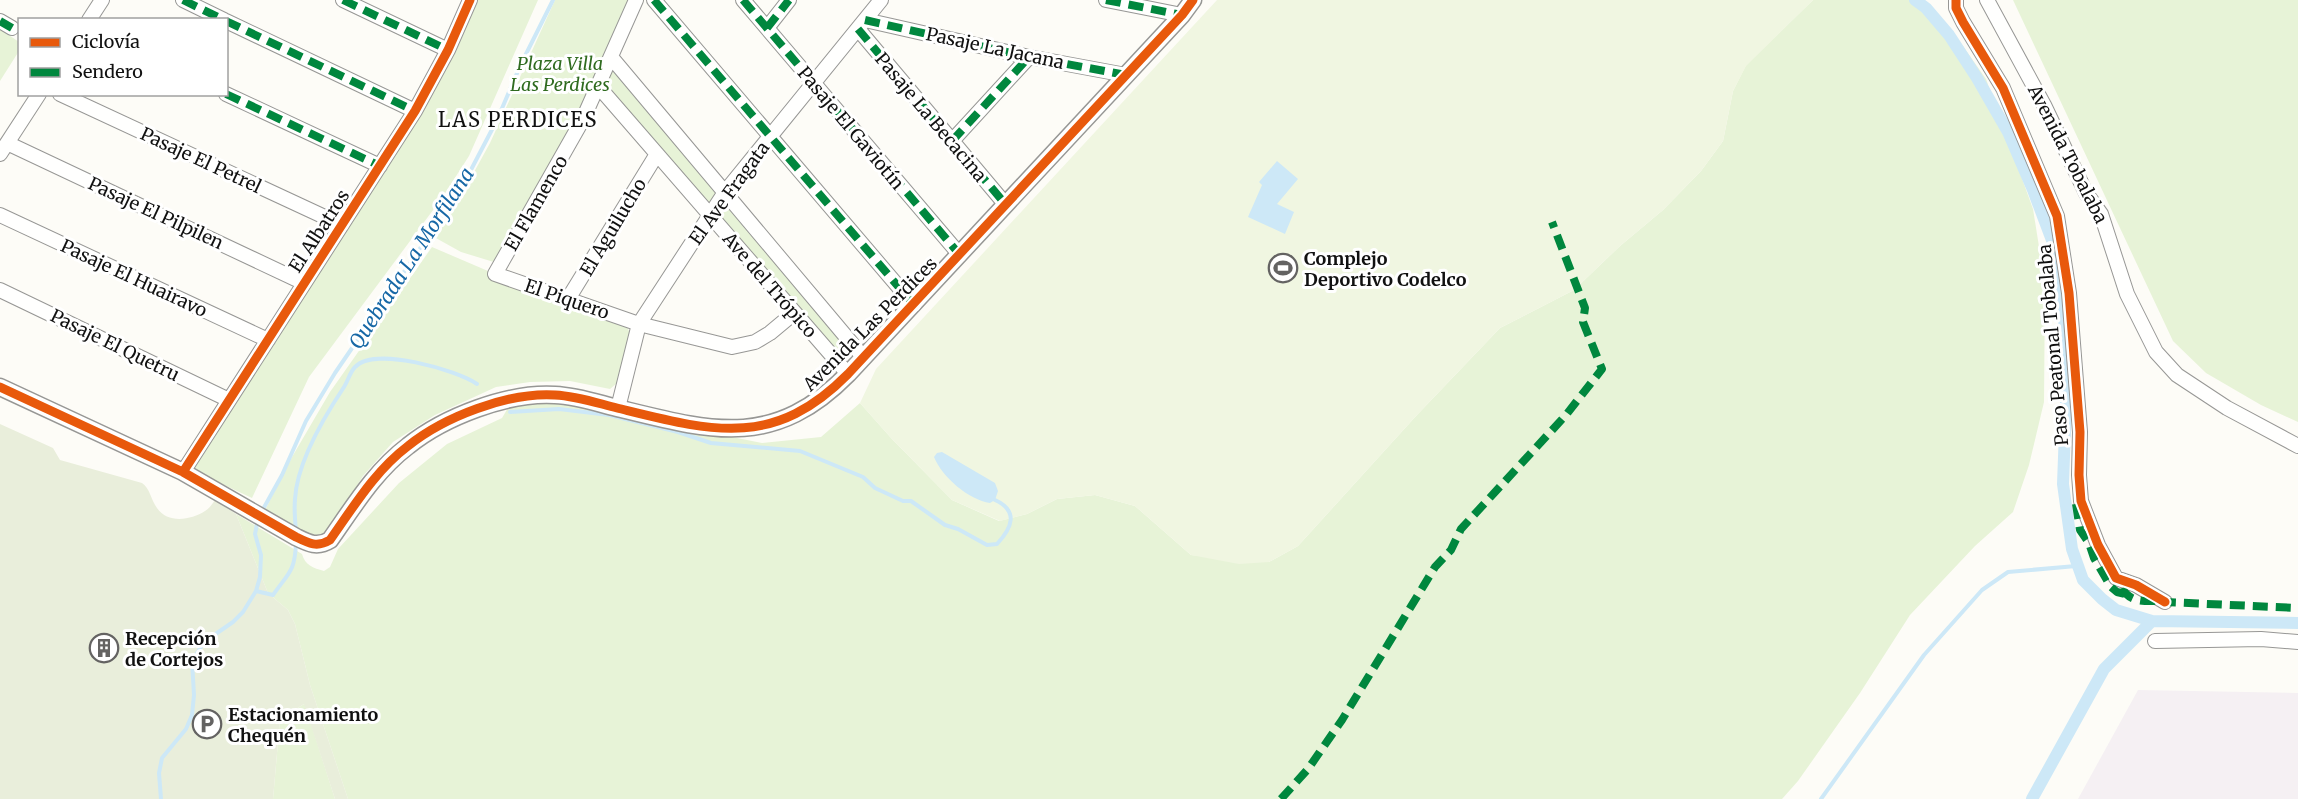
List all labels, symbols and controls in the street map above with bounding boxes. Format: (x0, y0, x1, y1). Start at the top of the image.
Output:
legend (18, 18, 228, 96)
street label: Pasaje La Jacana (924, 22, 1066, 74)
text: Ciclovía (72, 30, 140, 53)
street label: Pasaje La Becacina (870, 48, 992, 187)
park label: Plaza Villa Las Perdices (510, 52, 610, 96)
text: Sendero (72, 60, 143, 83)
street label: Pasaje El Gaviotín (793, 62, 909, 194)
street label: Avenida Tobalaba (2023, 80, 2113, 227)
district label: LAS PERDICES (438, 107, 598, 132)
street label: Pasaje El Petrel (137, 122, 265, 198)
street label: El Ave Fragata (684, 137, 774, 249)
street label: El Flamenco (499, 151, 573, 255)
water label: Quebrada La Morfilana (343, 163, 479, 353)
street label: Pasaje El Pilpilen (85, 172, 227, 254)
street label: El Aguilucho (575, 174, 651, 280)
street label: El Albatros (284, 185, 354, 277)
street label: Ave del Trópico (717, 227, 822, 342)
street label: Pasaje El Huairavo (57, 234, 211, 322)
street label: Paso Peatonal Tobalaba (2033, 243, 2073, 447)
place label: Complejo Deportivo Codelco (1304, 247, 1467, 291)
street label: Avenida Las Perdices (797, 252, 942, 397)
sports icon: Complejo Deportivo Codelco (1267, 252, 1299, 284)
street label: El Piquero (522, 274, 612, 324)
street label: Pasaje El Quetru (47, 304, 183, 386)
place label: Recepción de Cortejos (125, 627, 223, 671)
building icon: Recepción de Cortejos (88, 632, 120, 664)
place label: Estacionamiento Chequén (228, 703, 378, 747)
parking icon: Estacionamiento Chequén (191, 708, 223, 740)

